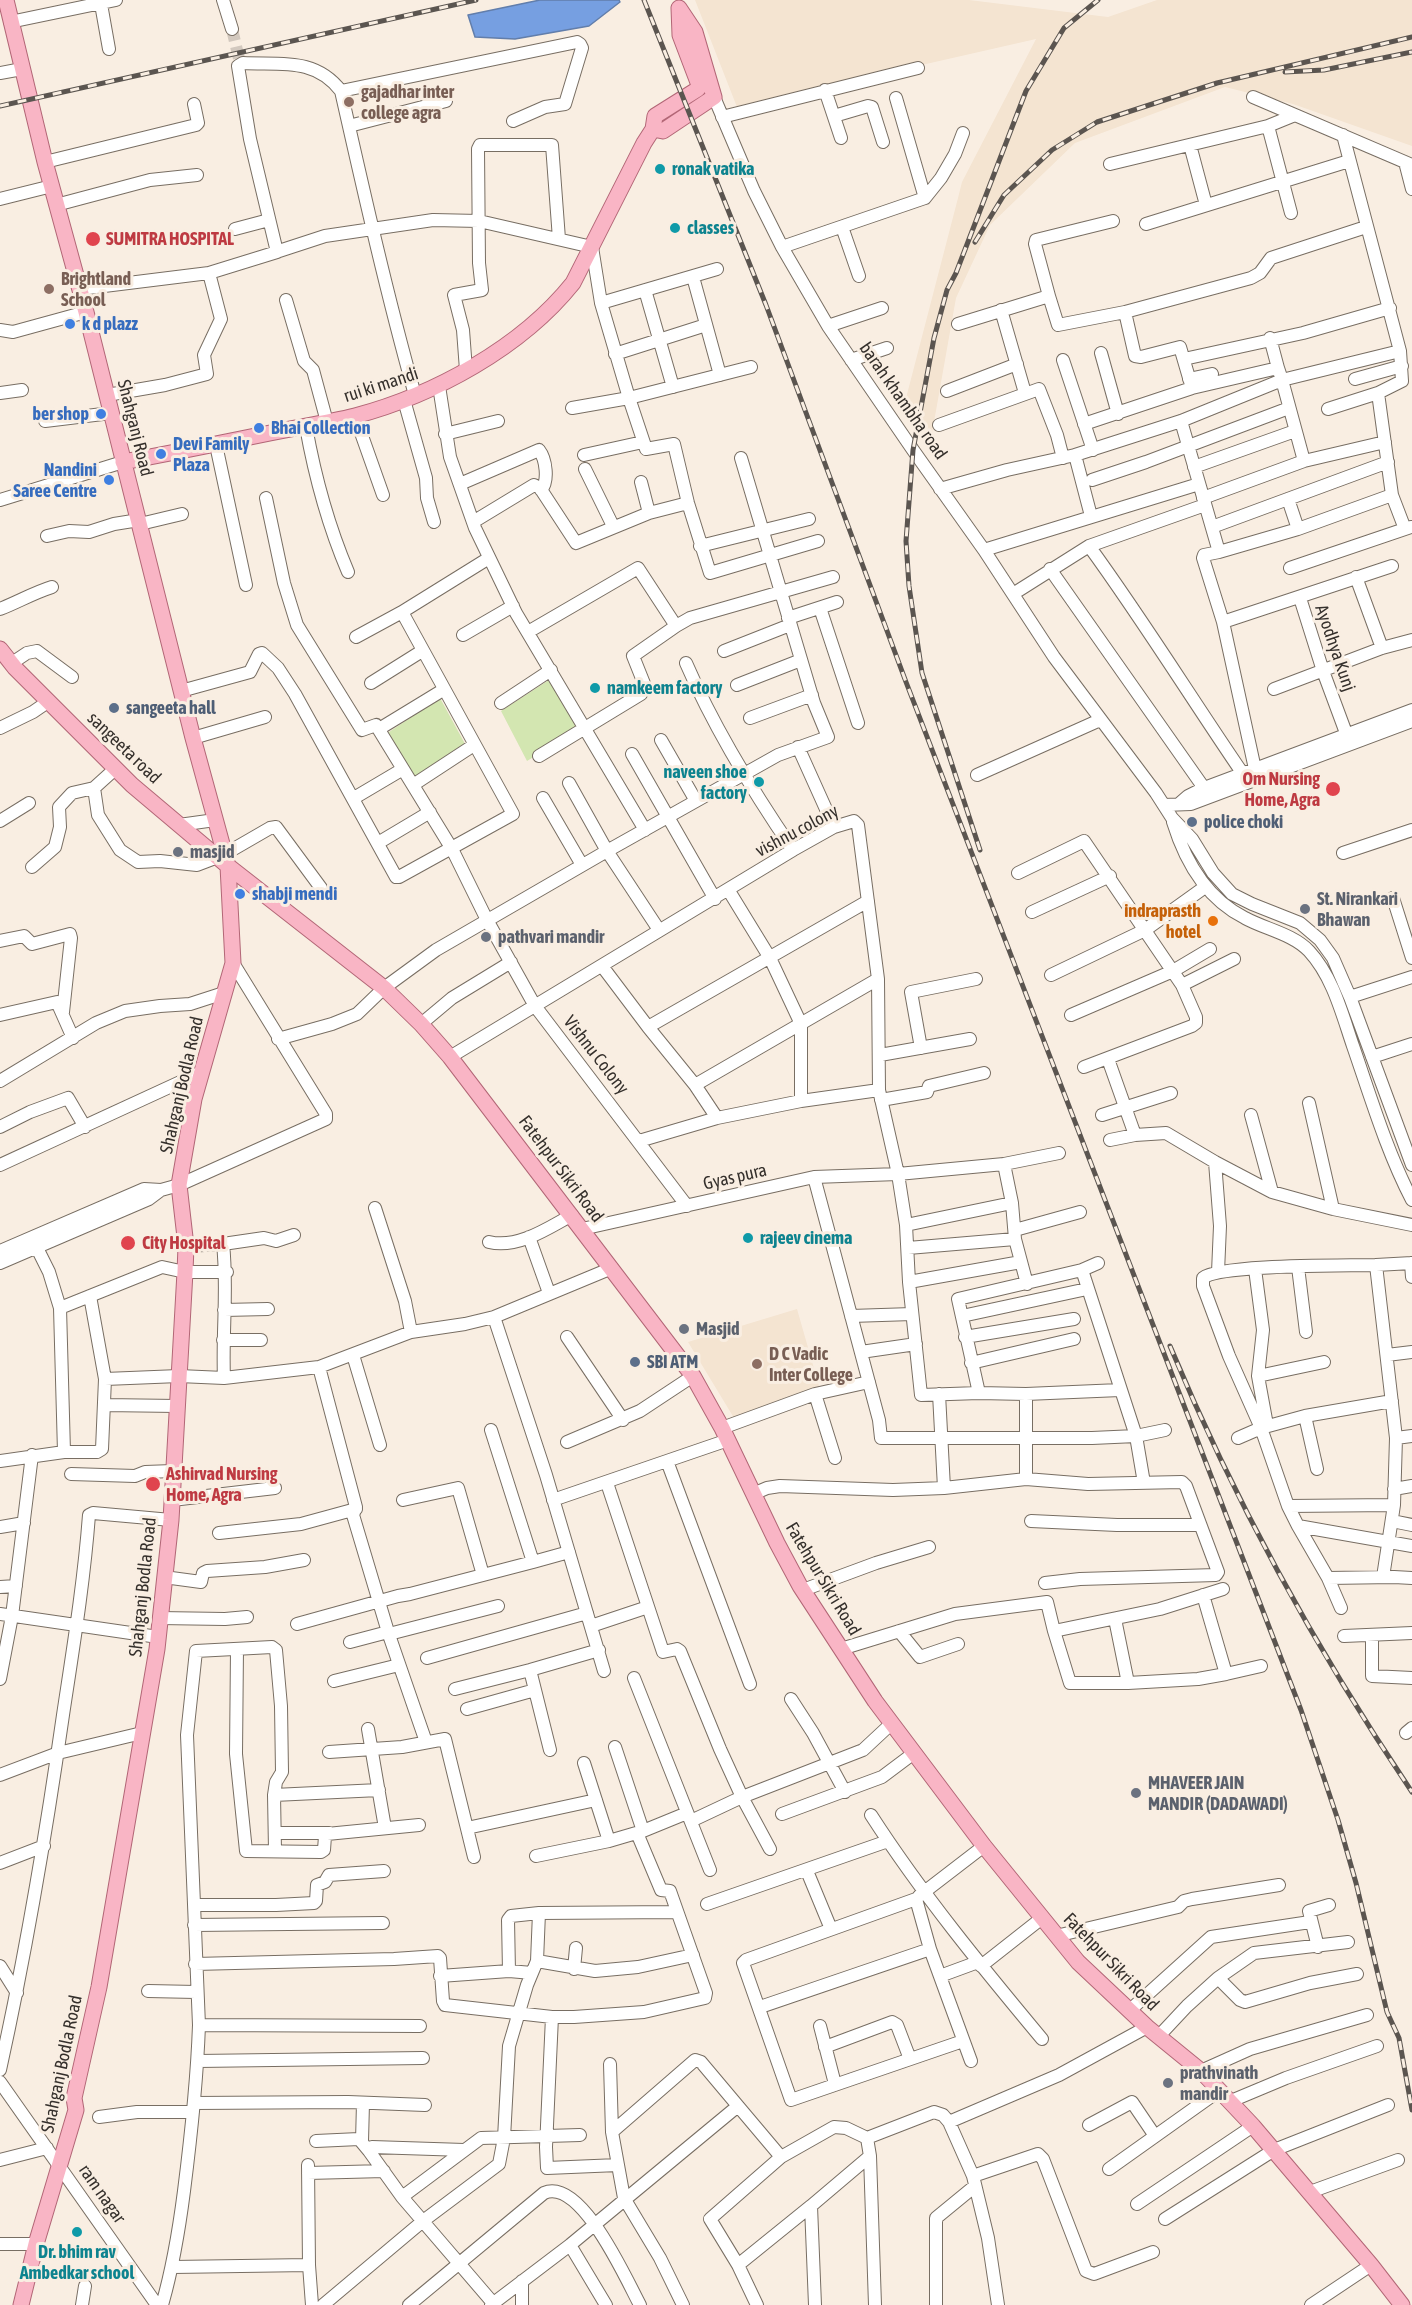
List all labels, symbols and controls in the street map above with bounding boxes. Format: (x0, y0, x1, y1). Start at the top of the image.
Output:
place label: gajadhar inter college agra (361, 81, 454, 124)
marker: gajadhar inter college agra (342, 95, 356, 109)
place label: ronak vatika (672, 158, 754, 180)
marker: ronak vatika (653, 162, 667, 176)
place label: classes (687, 217, 734, 239)
marker: classes (668, 221, 682, 235)
place label: SUMITRA HOSPITAL (106, 228, 234, 250)
marker: SUMITRA HOSPITAL (84, 230, 102, 248)
place label: Brightland School (61, 268, 131, 310)
marker: Brightland School (42, 282, 56, 296)
place label: k d plazz (82, 313, 138, 335)
marker: k d plazz (63, 317, 77, 331)
street label: barah khambha road (855, 338, 951, 464)
street label: rui ki mandi (341, 363, 421, 407)
street label: Shahganj Road (113, 377, 157, 479)
place label: ber shop (32, 403, 89, 425)
marker: ber shop (94, 407, 108, 421)
place label: Bhai Collection (271, 417, 370, 439)
marker: Bhai Collection (252, 421, 266, 435)
place label: Devi Family Plaza (173, 433, 249, 476)
marker: Devi Family Plaza (154, 447, 168, 461)
place label: Nandini Saree Centre (13, 459, 97, 502)
marker: Nandini Saree Centre (102, 473, 116, 487)
street label: Ayodhya Kunj (1310, 602, 1360, 694)
place label: namkeem factory (607, 677, 722, 699)
marker: namkeem factory (588, 681, 602, 695)
place label: sangeeta hall (126, 697, 216, 719)
marker: sangeeta hall (107, 701, 121, 715)
street label: sangeeta road (83, 708, 165, 788)
place label: naveen shoe factory (663, 761, 747, 804)
place label: Om Nursing Home, Agra (1242, 768, 1320, 810)
marker: naveen shoe factory (752, 775, 766, 789)
marker: Om Nursing Home, Agra (1324, 780, 1342, 798)
street label: vishnu colony (752, 800, 842, 862)
place label: police choki (1204, 811, 1283, 833)
marker: police choki (1185, 815, 1199, 829)
place label: masjid (190, 841, 234, 863)
marker: masjid (171, 845, 185, 859)
place label: shabji mendi (252, 883, 337, 905)
marker: shabji mendi (233, 887, 247, 901)
place label: St. Nirankari Bhawan (1317, 888, 1398, 930)
place label: indraprasth hotel (1124, 900, 1201, 942)
marker: St. Nirankari Bhawan (1298, 902, 1312, 916)
marker: indraprasth hotel (1206, 914, 1220, 928)
place label: pathvari mandir (498, 926, 604, 948)
marker: pathvari mandir (479, 930, 493, 944)
street label: Vishnu Colony (559, 1011, 633, 1099)
street label: Shahganj Bodla Road (156, 1014, 208, 1156)
street label: Fatehpur Sikri Road (514, 1111, 608, 1227)
street label: Gyas pura (701, 1159, 769, 1195)
place label: rajeev cinema (760, 1227, 852, 1249)
marker: rajeev cinema (741, 1231, 755, 1245)
place label: City Hospital (142, 1232, 226, 1254)
marker: City Hospital (119, 1234, 137, 1252)
place label: Masjid (696, 1318, 740, 1340)
marker: Masjid (677, 1322, 691, 1336)
place label: D C Vadic Inter College (769, 1343, 853, 1386)
place label: SBI ATM (647, 1351, 698, 1373)
marker: SBI ATM (628, 1355, 642, 1369)
marker: D C Vadic Inter College (750, 1357, 764, 1371)
place label: Ashirvad Nursing Home, Agra (166, 1463, 278, 1506)
marker: Ashirvad Nursing Home, Agra (144, 1475, 162, 1493)
street label: Shahganj Bodla Road (125, 1516, 161, 1658)
street label: Fatehpur Sikri Road (781, 1519, 865, 1639)
place label: MHAVEER JAIN MANDIR (DADAWADI) (1148, 1772, 1288, 1814)
marker: MHAVEER JAIN MANDIR (DADAWADI) (1129, 1786, 1143, 1800)
street label: Fatehpur Sikri Road (1059, 1908, 1163, 2016)
street label: Shahganj Bodla Road (37, 1993, 87, 2135)
place label: prathvinath mandir (1180, 2062, 1258, 2104)
marker: prathvinath mandir (1161, 2076, 1175, 2090)
street label: ram nagar (74, 2160, 130, 2228)
marker: Dr. bhim rav Ambedkar school (70, 2225, 84, 2239)
place label: Dr. bhim rav Ambedkar school (20, 2241, 134, 2284)

